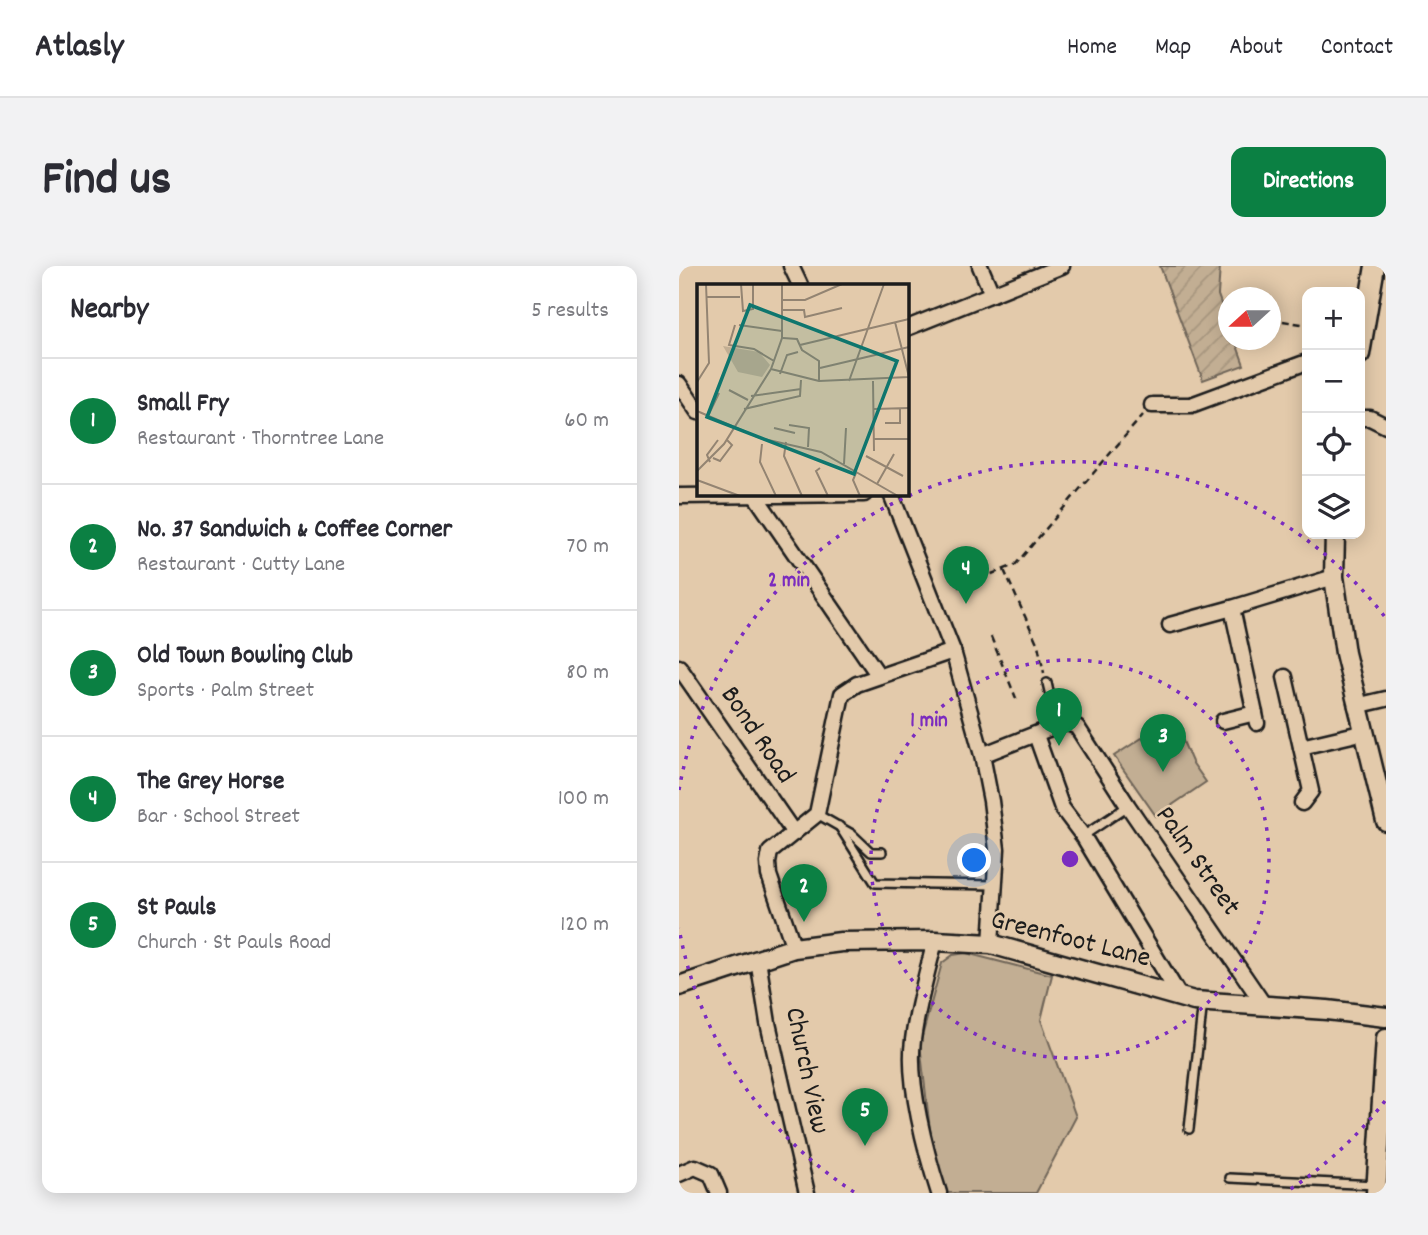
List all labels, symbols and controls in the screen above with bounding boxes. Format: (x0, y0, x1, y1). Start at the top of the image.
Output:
text: Atlasly (35, 25, 124, 72)
text: Home (1067, 31, 1117, 65)
text: Map (1155, 31, 1191, 65)
text: About (1229, 31, 1283, 65)
text: Contact (1321, 31, 1393, 65)
text: Find us (42, 147, 171, 217)
button: Directions (1231, 147, 1386, 217)
inset map (697, 284, 908, 495)
north arrow (1218, 287, 1281, 350)
map controls (1302, 287, 1365, 539)
button: + (1302, 287, 1365, 350)
text: Nearby (70, 290, 148, 333)
text: 5 results (531, 295, 609, 328)
button: − (1302, 350, 1365, 413)
text: Small Fry (137, 386, 229, 423)
text: 1 (90, 405, 96, 438)
text: 60 m (564, 405, 609, 438)
button: locate (1302, 413, 1365, 476)
text: Restaurant · Thorntree Lane (137, 423, 384, 456)
button: layers (1302, 476, 1365, 539)
text: No. 37 Sandwich & Coffee Corner (137, 512, 452, 549)
text: 2 (88, 531, 98, 564)
text: 70 m (567, 531, 609, 564)
pin: 4 (943, 546, 989, 604)
text: Restaurant · Cutty Lane (137, 549, 345, 582)
text: 2 min (768, 567, 810, 597)
text: Old Town Bowling Club (137, 638, 353, 675)
text: 3 (88, 657, 98, 690)
text: 80 m (566, 657, 609, 690)
text: Sports · Palm Street (137, 675, 314, 708)
street label: Bond Road (709, 679, 803, 793)
pin: 1 (1036, 688, 1082, 746)
text: 1 min (910, 707, 948, 737)
pin: 3 (1140, 714, 1186, 772)
text: The Grey Horse (137, 764, 284, 801)
text: 4 (88, 783, 98, 816)
text: 100 m (558, 783, 609, 816)
street label: Palm Street (1143, 799, 1249, 925)
text: Bar · School Street (137, 801, 300, 834)
your location (957, 843, 991, 877)
centre of rings (1058, 847, 1082, 871)
pin: 2 (781, 864, 827, 922)
text: St Pauls (137, 890, 216, 927)
street label: Greenfoot Lane (986, 902, 1154, 980)
text: 5 (88, 909, 98, 942)
text: 120 m (560, 909, 609, 942)
text: Church · St Pauls Road (137, 927, 331, 960)
street label: Church View (772, 1004, 838, 1138)
pin: 5 (842, 1088, 888, 1146)

